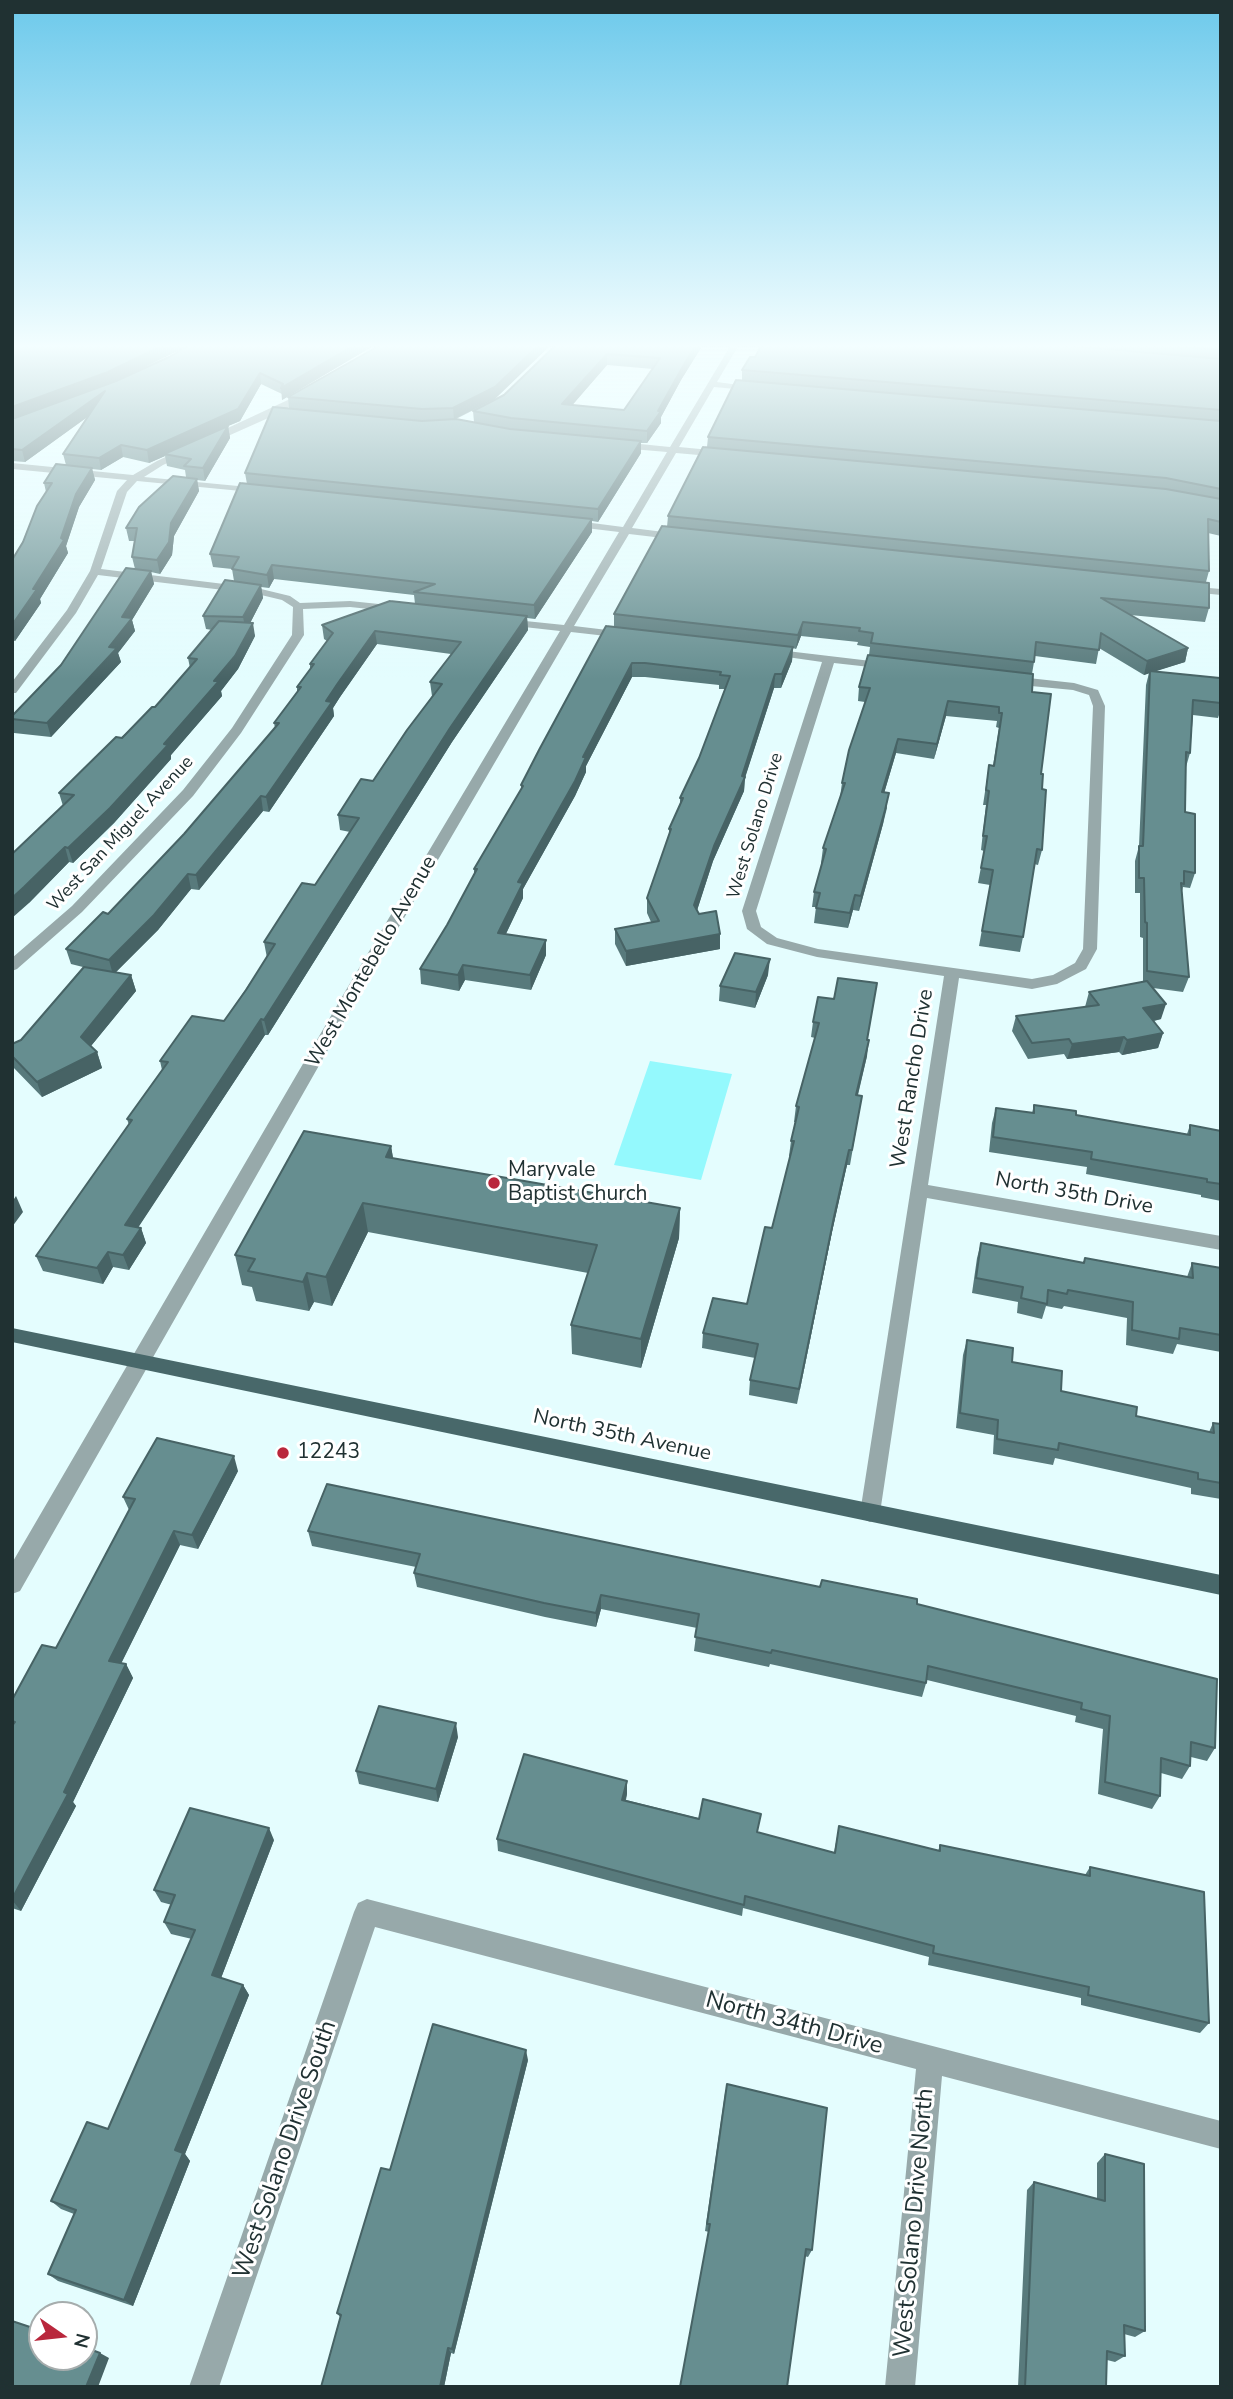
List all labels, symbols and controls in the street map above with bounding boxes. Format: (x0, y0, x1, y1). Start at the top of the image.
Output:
street label: West Solano Drive (724, 750, 788, 902)
street label: West San Miguel Avenue (43, 752, 199, 916)
street label: West Montebello Avenue (301, 852, 443, 1072)
street label: West Rancho Drive (886, 987, 940, 1171)
place label: Maryvale Baptist Church (508, 1158, 647, 1208)
street label: North 35th Drive (993, 1168, 1155, 1220)
marker: Maryvale Baptist Church (486, 1175, 502, 1191)
street label: North 35th Avenue (531, 1405, 713, 1467)
place label: 12243 (297, 1440, 360, 1466)
marker: 12243 (275, 1445, 291, 1461)
street label: North 34th Drive (702, 1986, 886, 2062)
street label: West Solano Drive South (228, 2017, 344, 2283)
street label: West Solano Drive North (889, 2087, 941, 2359)
north arrow (28, 2301, 98, 2371)
text: N (67, 2331, 96, 2351)

